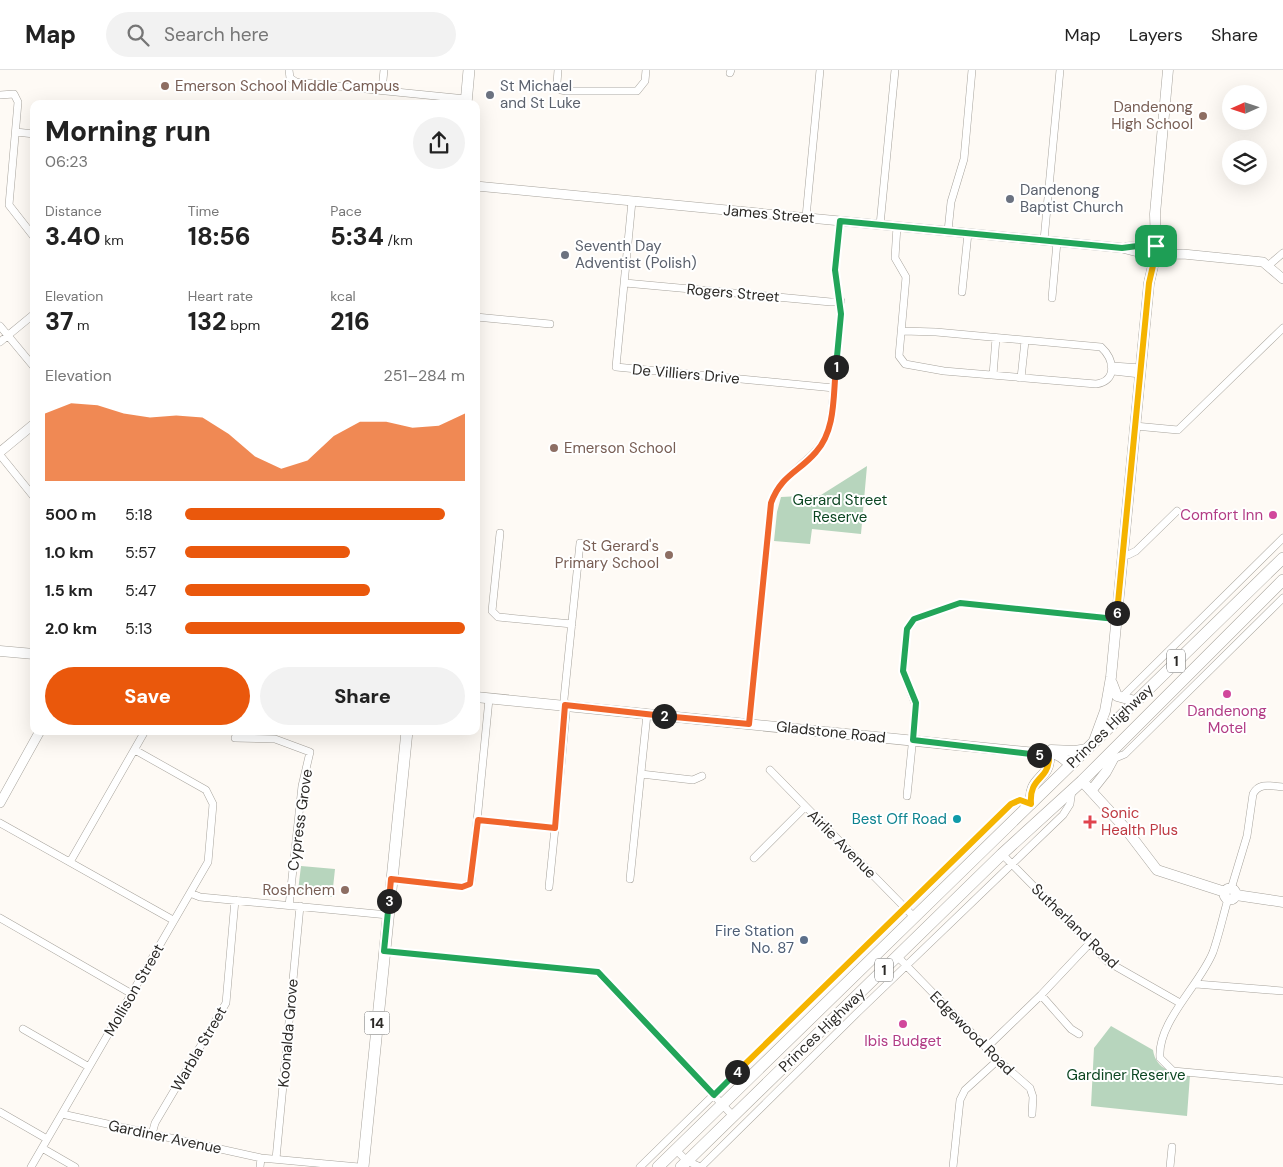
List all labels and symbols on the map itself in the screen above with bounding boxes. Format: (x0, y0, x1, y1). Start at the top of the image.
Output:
place label: Emerson School Middle Campus (175, 76, 400, 96)
place label: St Michael and St Luke (500, 76, 581, 113)
marker: Emerson School Middle Campus (159, 80, 171, 92)
north arrow (1222, 85, 1268, 130)
marker: St Michael and St Luke (484, 89, 496, 101)
place label: Dandenong High School (1111, 97, 1193, 134)
marker: Dandenong High School (1197, 110, 1209, 122)
place label: Dandenong Baptist Church (1020, 180, 1123, 217)
marker: Dandenong Baptist Church (1004, 193, 1016, 205)
street label: James Street (723, 200, 816, 228)
pin (1135, 225, 1177, 267)
place label: Seventh Day Adventist (Polish) (575, 236, 697, 273)
marker: Seventh Day Adventist (Polish) (559, 249, 571, 261)
street label: Rogers Street (686, 279, 780, 307)
pin: 1 (824, 354, 848, 380)
street label: De Villiers Drive (631, 359, 741, 389)
place label: Emerson School (564, 438, 676, 458)
marker: Emerson School (548, 442, 560, 454)
park label: Gerard Street Reserve (793, 490, 888, 527)
place label: Comfort Inn (1180, 505, 1263, 525)
marker: Comfort Inn (1267, 509, 1279, 521)
place label: St Gerard's Primary School (555, 536, 659, 573)
marker: St Gerard's Primary School (663, 549, 675, 561)
pin: 6 (1104, 600, 1130, 626)
road number: 1 (1167, 650, 1185, 672)
street label: Princes Highway (1062, 679, 1158, 773)
marker: Dandenong Motel (1221, 688, 1233, 700)
place label: Dandenong Motel (1187, 701, 1267, 738)
pin: 2 (652, 704, 676, 728)
street label: Gladstone Road (775, 716, 887, 748)
pin: 5 (1026, 742, 1052, 768)
street label: Cypress Grove (283, 768, 317, 872)
place label: Sonic Health Plus (1101, 803, 1178, 840)
street label: Airlie Avenue (803, 805, 881, 883)
place label: Best Off Road (852, 809, 947, 829)
marker: Best Off Road (951, 813, 963, 825)
marker: Sonic Health Plus (1083, 815, 1097, 829)
street label: Sutherland Road (1027, 879, 1123, 973)
place label: Roshchem (262, 880, 335, 900)
marker: Roshchem (339, 884, 351, 896)
pin: 3 (376, 888, 402, 914)
place label: Fire Station No. 87 (715, 921, 794, 958)
marker: Fire Station No. 87 (798, 934, 810, 946)
street label: Mollison Street (100, 940, 169, 1040)
road number: 1 (875, 958, 893, 982)
street label: Koonalda Grove (273, 978, 303, 1088)
street label: Princes Highway (774, 983, 870, 1077)
street label: Edgewood Road (926, 987, 1018, 1079)
street label: Warbla Street (167, 1003, 231, 1095)
road number: 14 (364, 1011, 390, 1034)
marker: Ibis Budget (897, 1018, 909, 1030)
place label: Ibis Budget (864, 1031, 942, 1051)
pin: 4 (724, 1060, 750, 1084)
park label: Gardiner Reserve (1066, 1065, 1186, 1085)
street label: Gardiner Avenue (106, 1115, 224, 1159)

